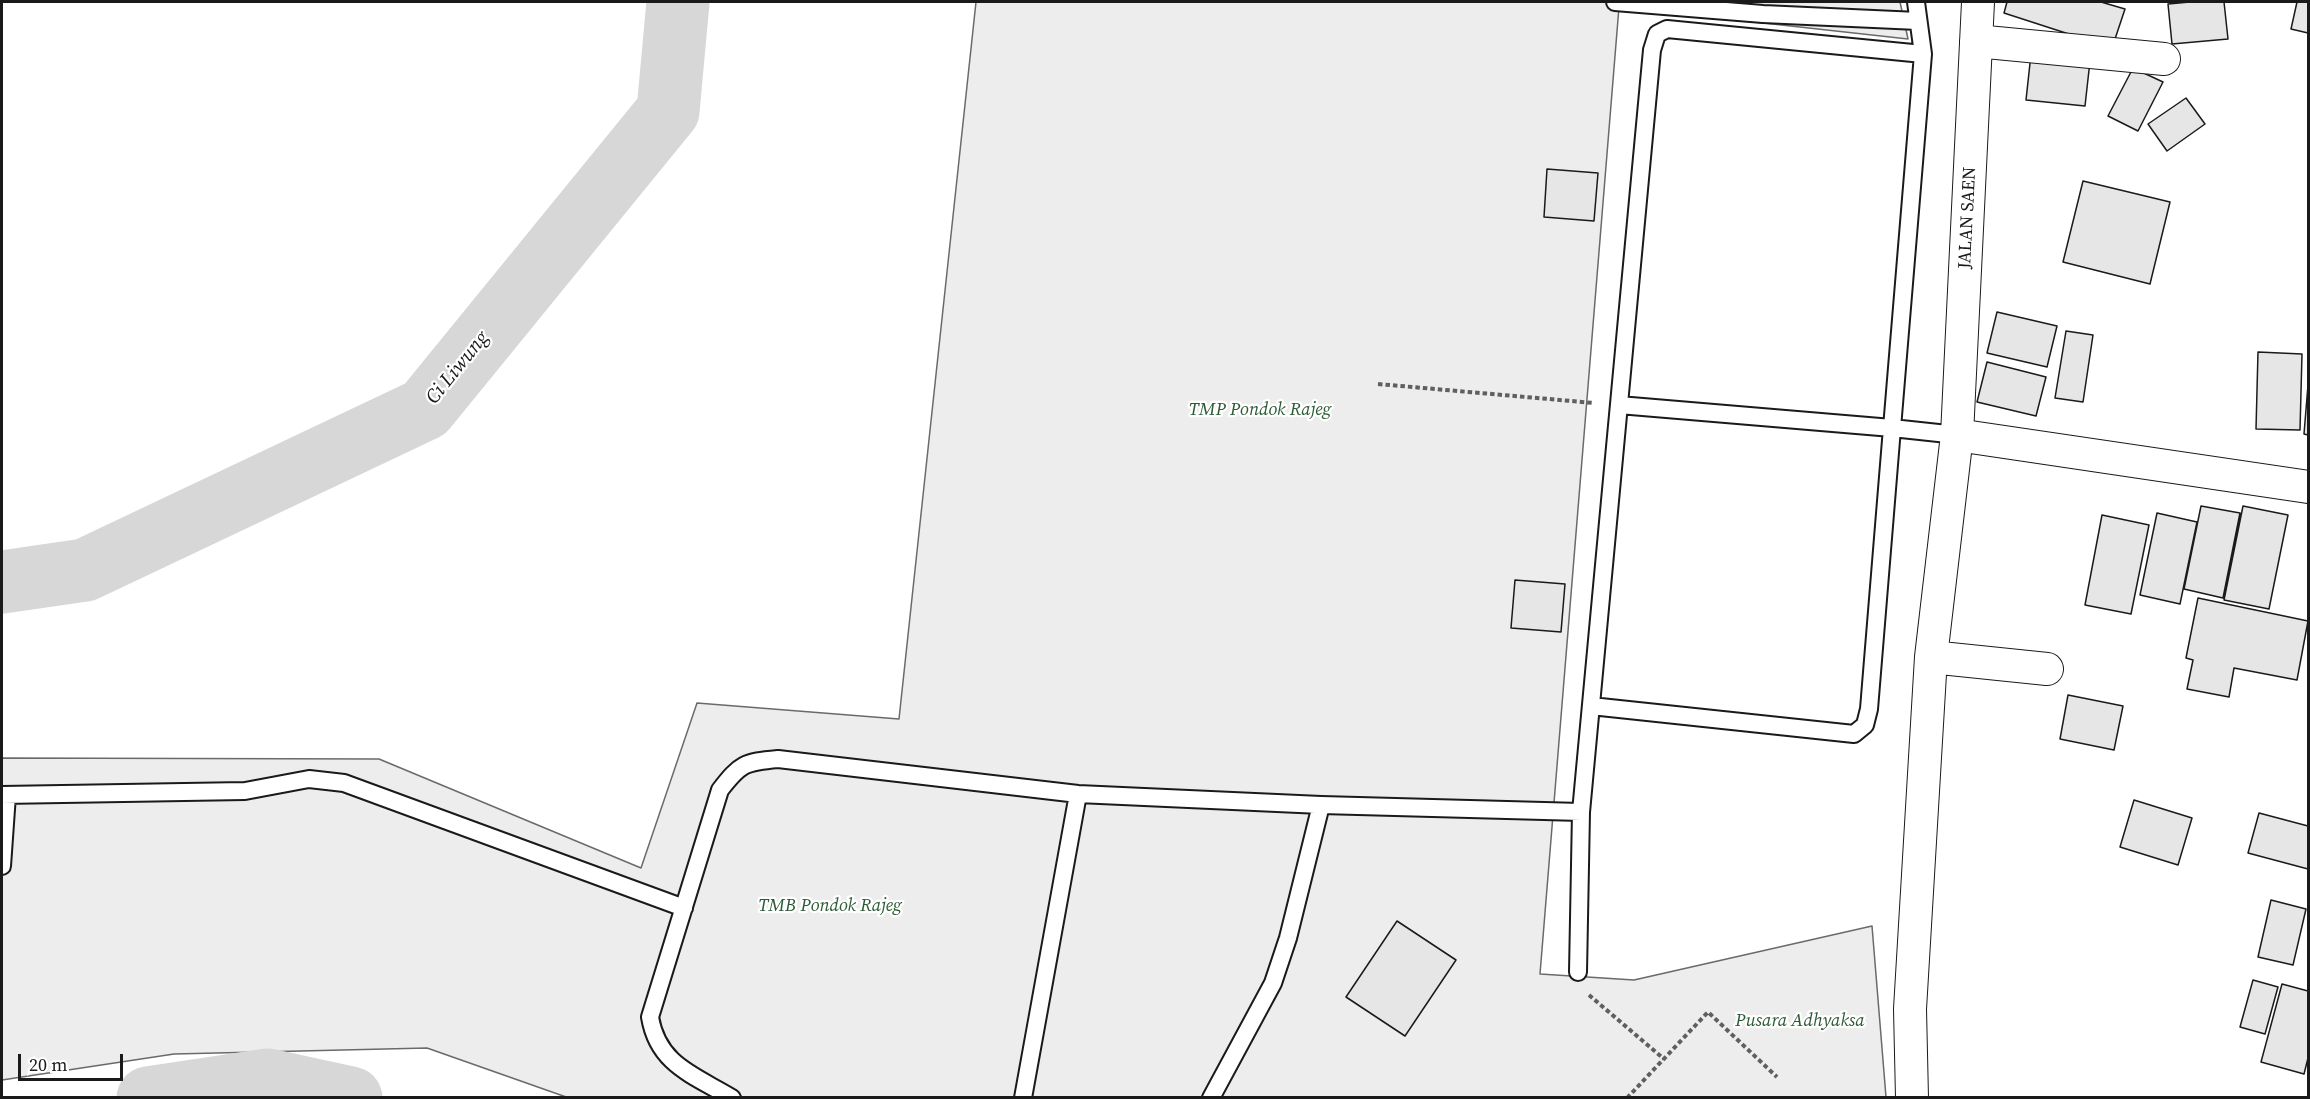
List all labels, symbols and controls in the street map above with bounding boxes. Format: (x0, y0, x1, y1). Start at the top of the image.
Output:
street label: JALAN SAEN (1955, 166, 1981, 270)
water label: Ci Liwung (421, 327, 495, 409)
park label: TMP Pondok Rajeg (1189, 399, 1331, 421)
park label: TMB Pondok Rajeg (758, 895, 902, 917)
park label: Pusara Adhyaksa (1735, 1010, 1865, 1032)
scale bar (21, 1042, 126, 1080)
text: 20 m (29, 1052, 67, 1077)

